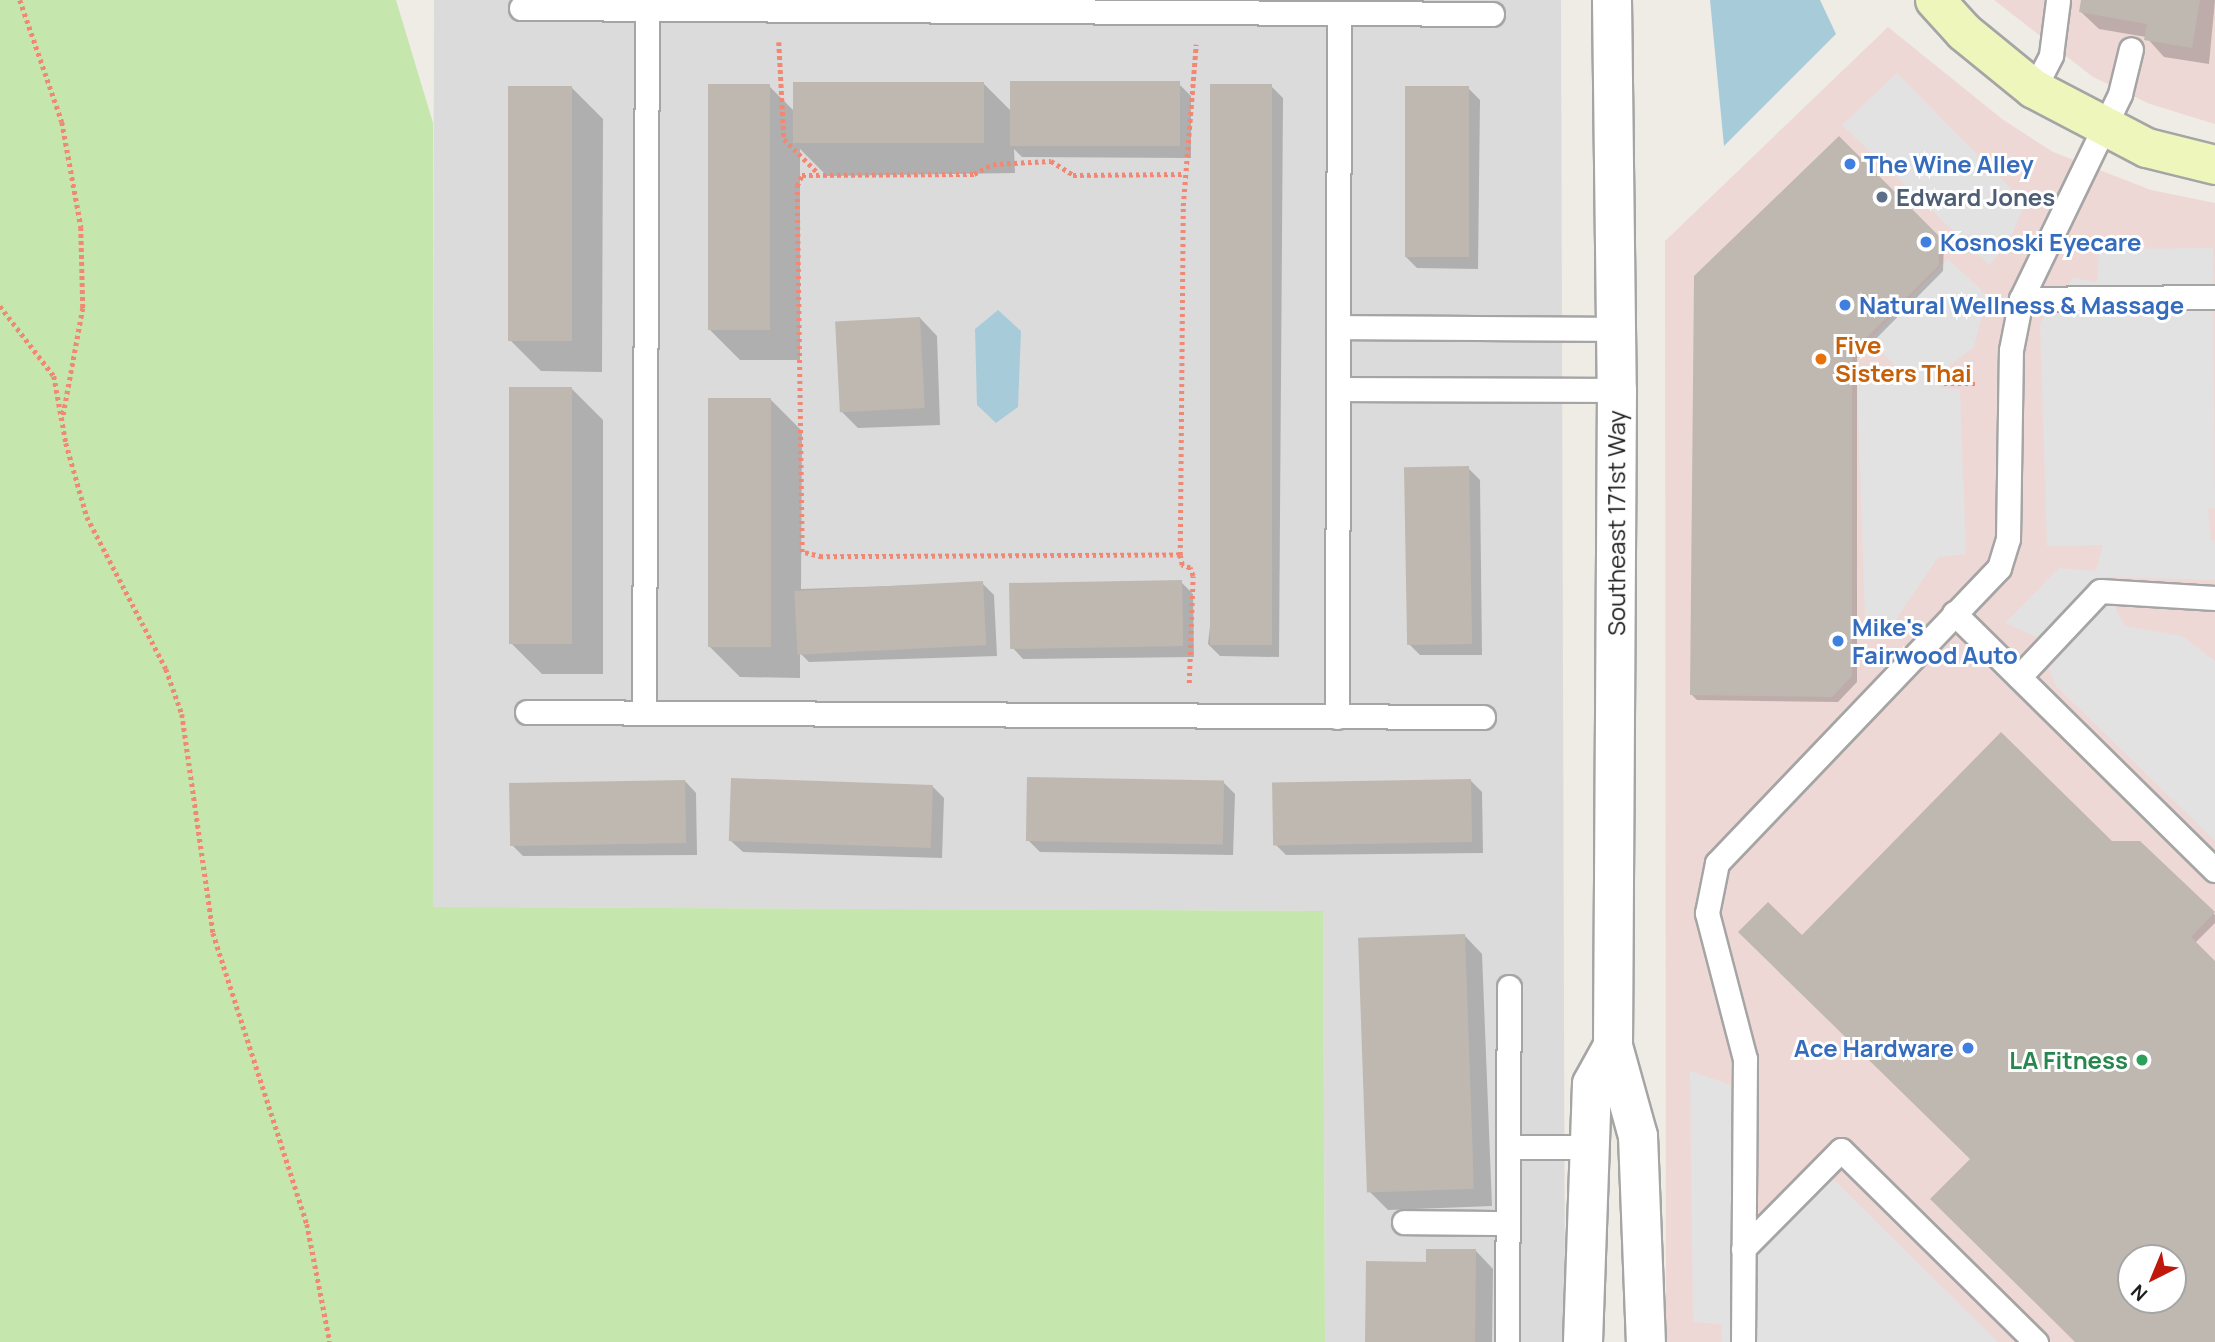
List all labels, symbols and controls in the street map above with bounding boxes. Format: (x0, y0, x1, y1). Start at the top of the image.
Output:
place label: The Wine Alley (1864, 150, 2034, 178)
marker: The Wine Alley (1842, 156, 1858, 172)
place label: Edward Jones (1896, 183, 2055, 211)
marker: Edward Jones (1874, 189, 1890, 205)
place label: Kosnoski Eyecare (1940, 228, 2142, 256)
marker: Kosnoski Eyecare (1918, 234, 1934, 250)
place label: Natural Wellness & Massage (1859, 291, 2184, 319)
marker: Natural Wellness & Massage (1837, 297, 1853, 313)
place label: Five Sisters Thai (1835, 331, 1972, 387)
marker: Five Sisters Thai (1813, 351, 1829, 367)
street label: Southeast 171st Way (1602, 410, 1630, 636)
place label: Mike's Fairwood Auto (1852, 613, 2018, 669)
marker: Mike's Fairwood Auto (1830, 633, 1846, 649)
place label: Ace Hardware (1794, 1034, 1954, 1062)
marker: Ace Hardware (1960, 1040, 1976, 1056)
place label: LA Fitness (2009, 1046, 2128, 1074)
marker: LA Fitness (2134, 1052, 2150, 1068)
north arrow (2117, 1244, 2187, 1314)
text: N (2125, 1279, 2153, 1307)

